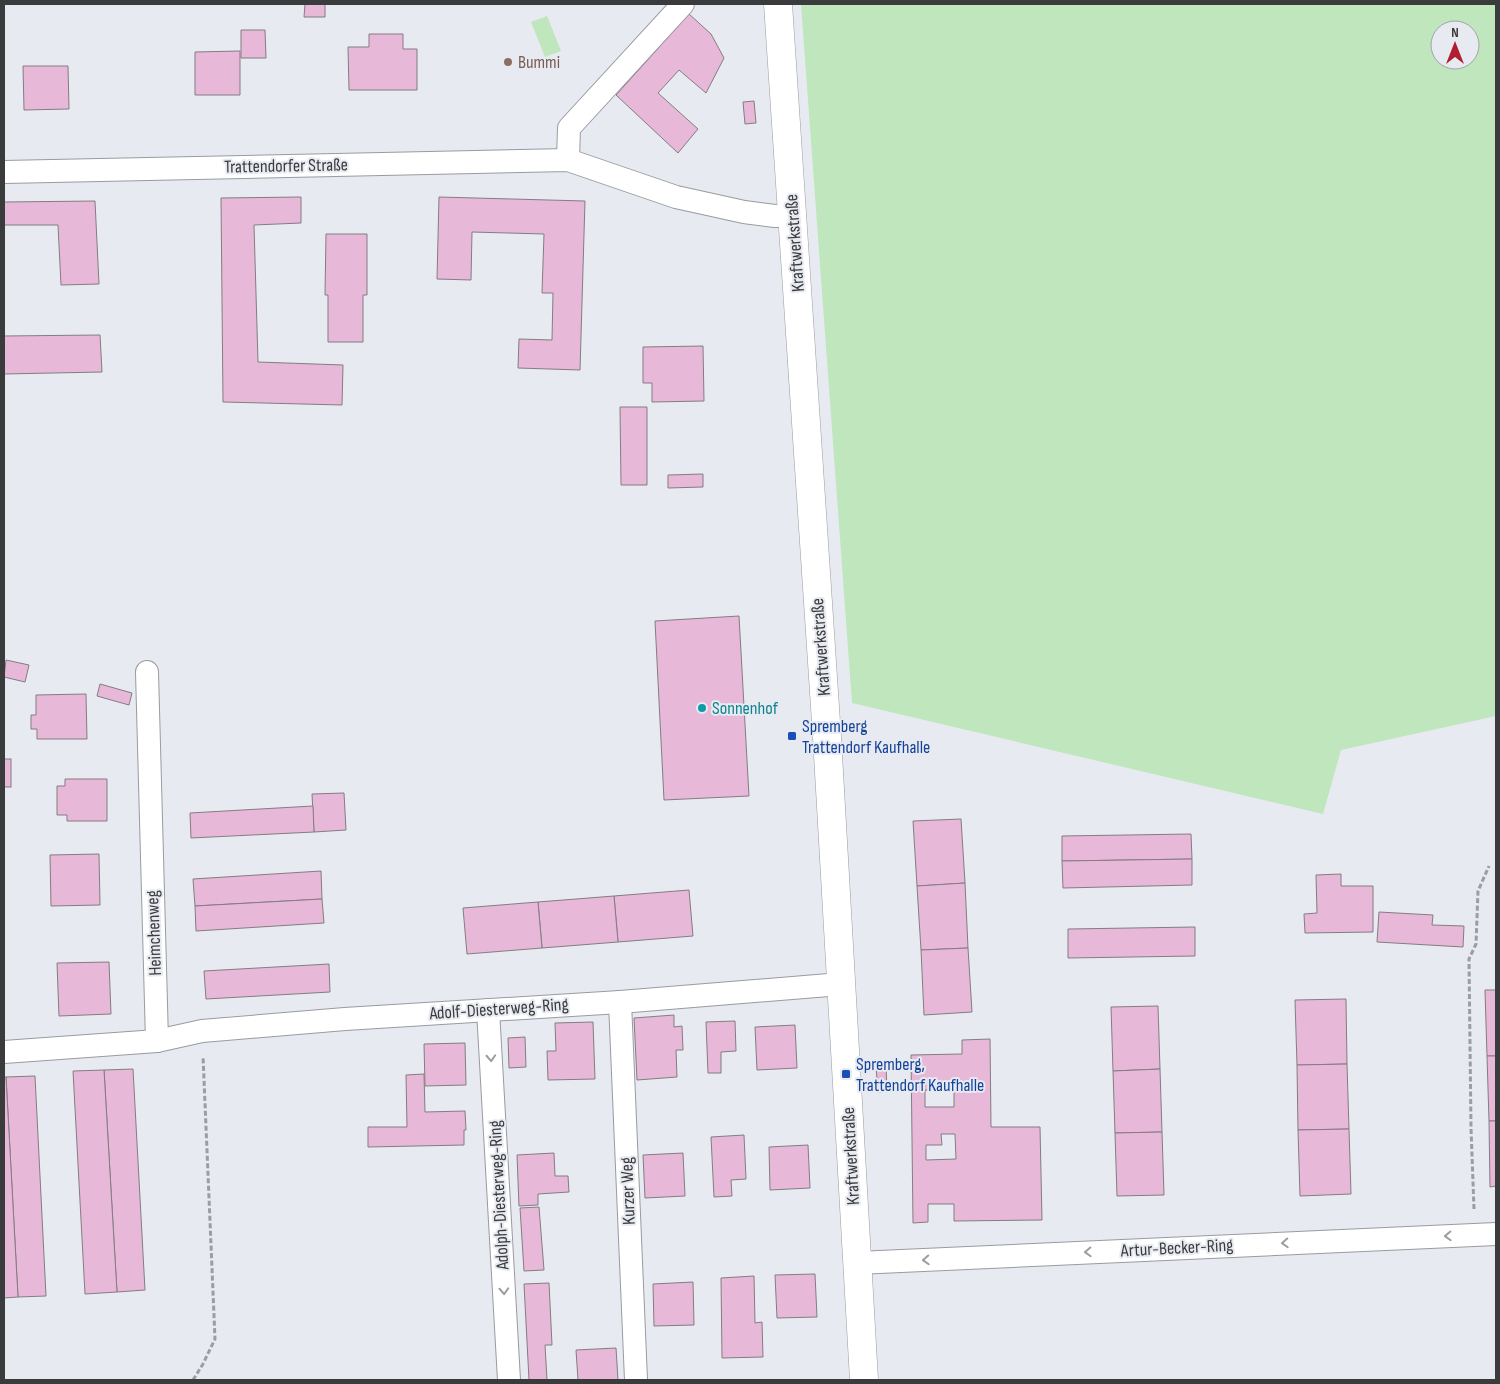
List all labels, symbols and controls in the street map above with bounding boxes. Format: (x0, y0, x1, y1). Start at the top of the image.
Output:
north arrow (1430, 20, 1480, 70)
text: N (1451, 24, 1459, 41)
place label: Bummi (518, 52, 560, 73)
marker: Bummi (502, 56, 514, 68)
street label: Trattendorfer Straße (224, 154, 348, 178)
street label: Kraftwerkstraße (781, 193, 809, 293)
street label: Kraftwerkstraße (807, 597, 835, 697)
place label: Sonnenhof (712, 698, 779, 719)
marker: Sonnenhof (696, 702, 708, 714)
place label: Spremberg Trattendorf Kaufhalle (802, 716, 930, 758)
marker: Spremberg Trattendorf Kaufhalle (786, 730, 798, 742)
street label: Heimchenweg (142, 890, 166, 976)
street label: Adolf-Diesterweg-Ring (428, 994, 569, 1024)
place label: Spremberg, Trattendorf Kaufhalle (856, 1054, 984, 1096)
one-way arrow (486, 1055, 497, 1063)
marker: Spremberg, Trattendorf Kaufhalle (840, 1068, 852, 1080)
street label: Kraftwerkstraße (838, 1106, 864, 1206)
street label: Adolph-Diesterweg-Ring (485, 1120, 513, 1271)
street label: Kurzer Weg (616, 1157, 640, 1225)
one-way arrow (1443, 1231, 1451, 1241)
street label: Artur-Becker-Ring (1119, 1235, 1234, 1261)
one-way arrow (1281, 1238, 1289, 1249)
one-way arrow (1084, 1247, 1092, 1258)
one-way arrow (921, 1254, 929, 1265)
one-way arrow (499, 1287, 510, 1295)

